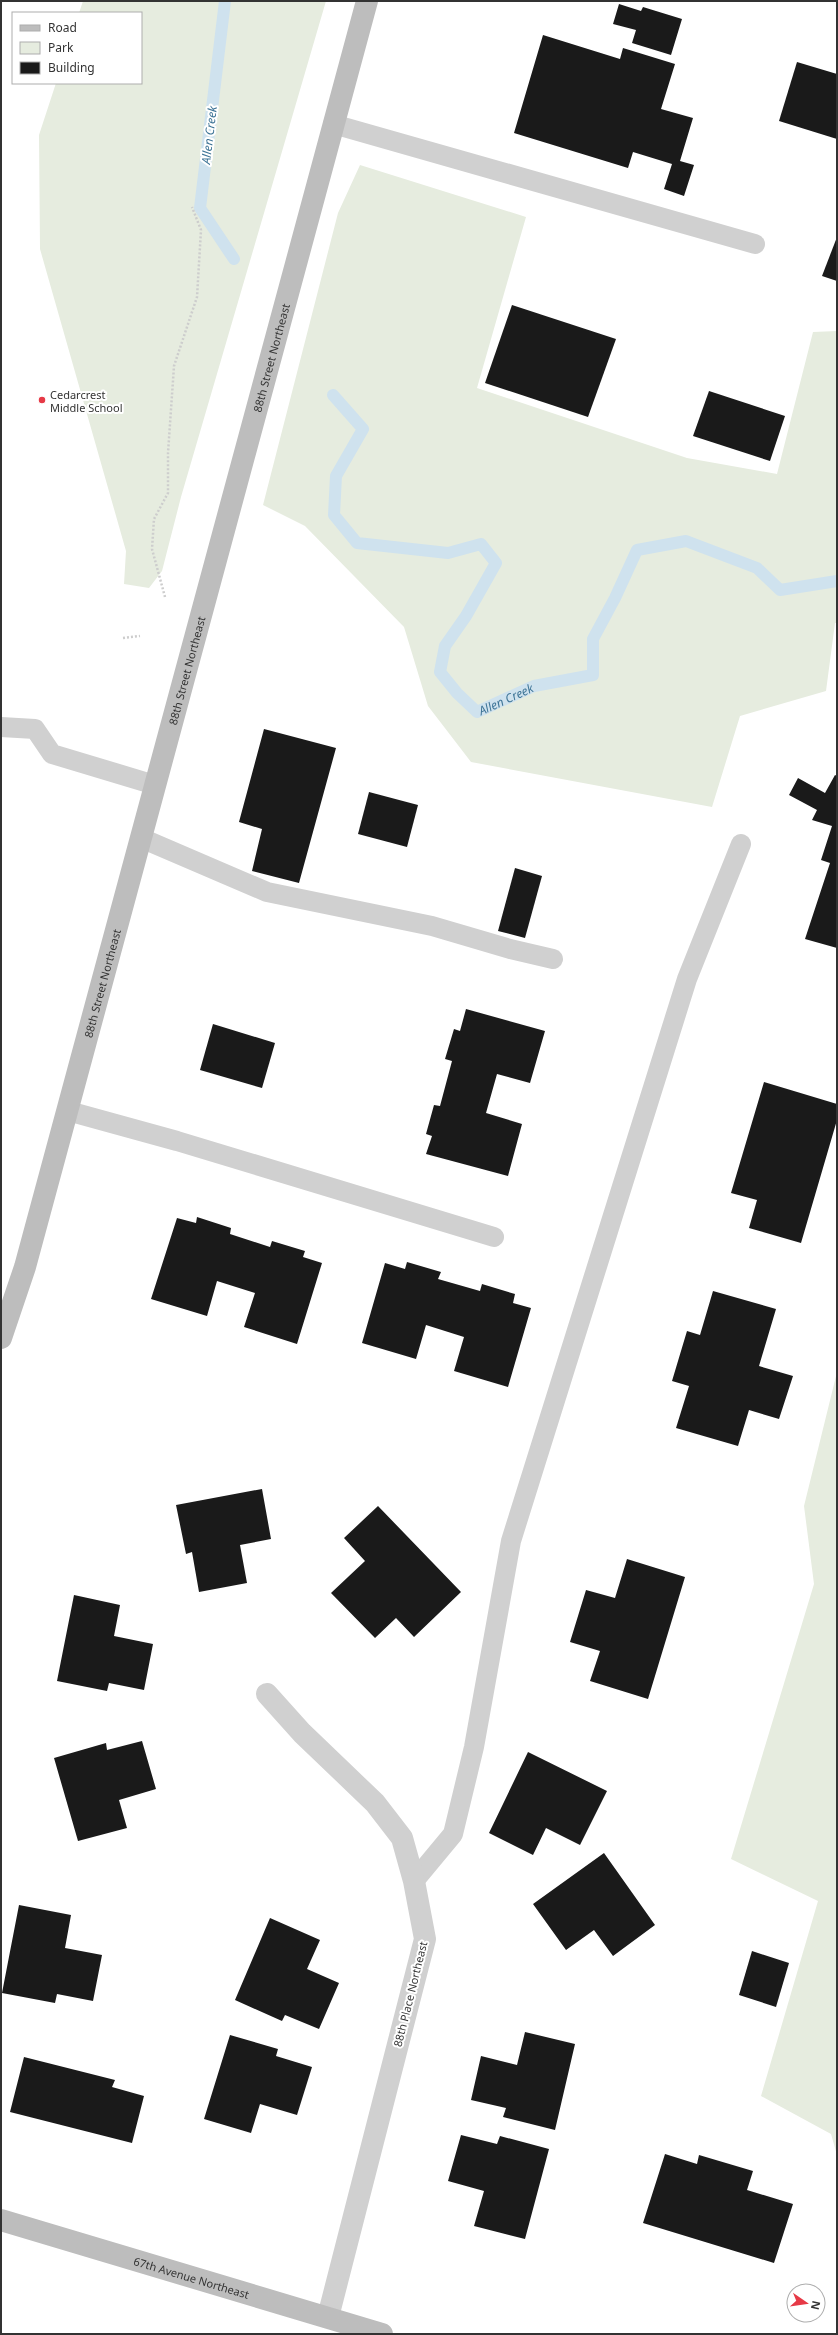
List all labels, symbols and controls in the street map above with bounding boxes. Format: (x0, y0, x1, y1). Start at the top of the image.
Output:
legend (12, 12, 142, 84)
text: Road (48, 19, 77, 36)
text: Park (48, 39, 74, 56)
text: Building (48, 59, 95, 76)
water label: Allen Creek (197, 104, 221, 166)
street label: 88th Street Northeast (249, 302, 293, 414)
place label: Cedarcrest Middle School (50, 387, 123, 415)
marker: Cedarcrest Middle School (37, 395, 47, 405)
street label: 88th Street Northeast (164, 614, 208, 726)
water label: Allen Creek (475, 679, 537, 719)
street label: 88th Street Northeast (80, 927, 124, 1039)
street label: 88th Place Northeast (390, 1940, 430, 2048)
street label: 67th Avenue Northeast (132, 2253, 251, 2301)
north arrow (786, 2283, 826, 2323)
text: N (808, 2299, 825, 2311)

